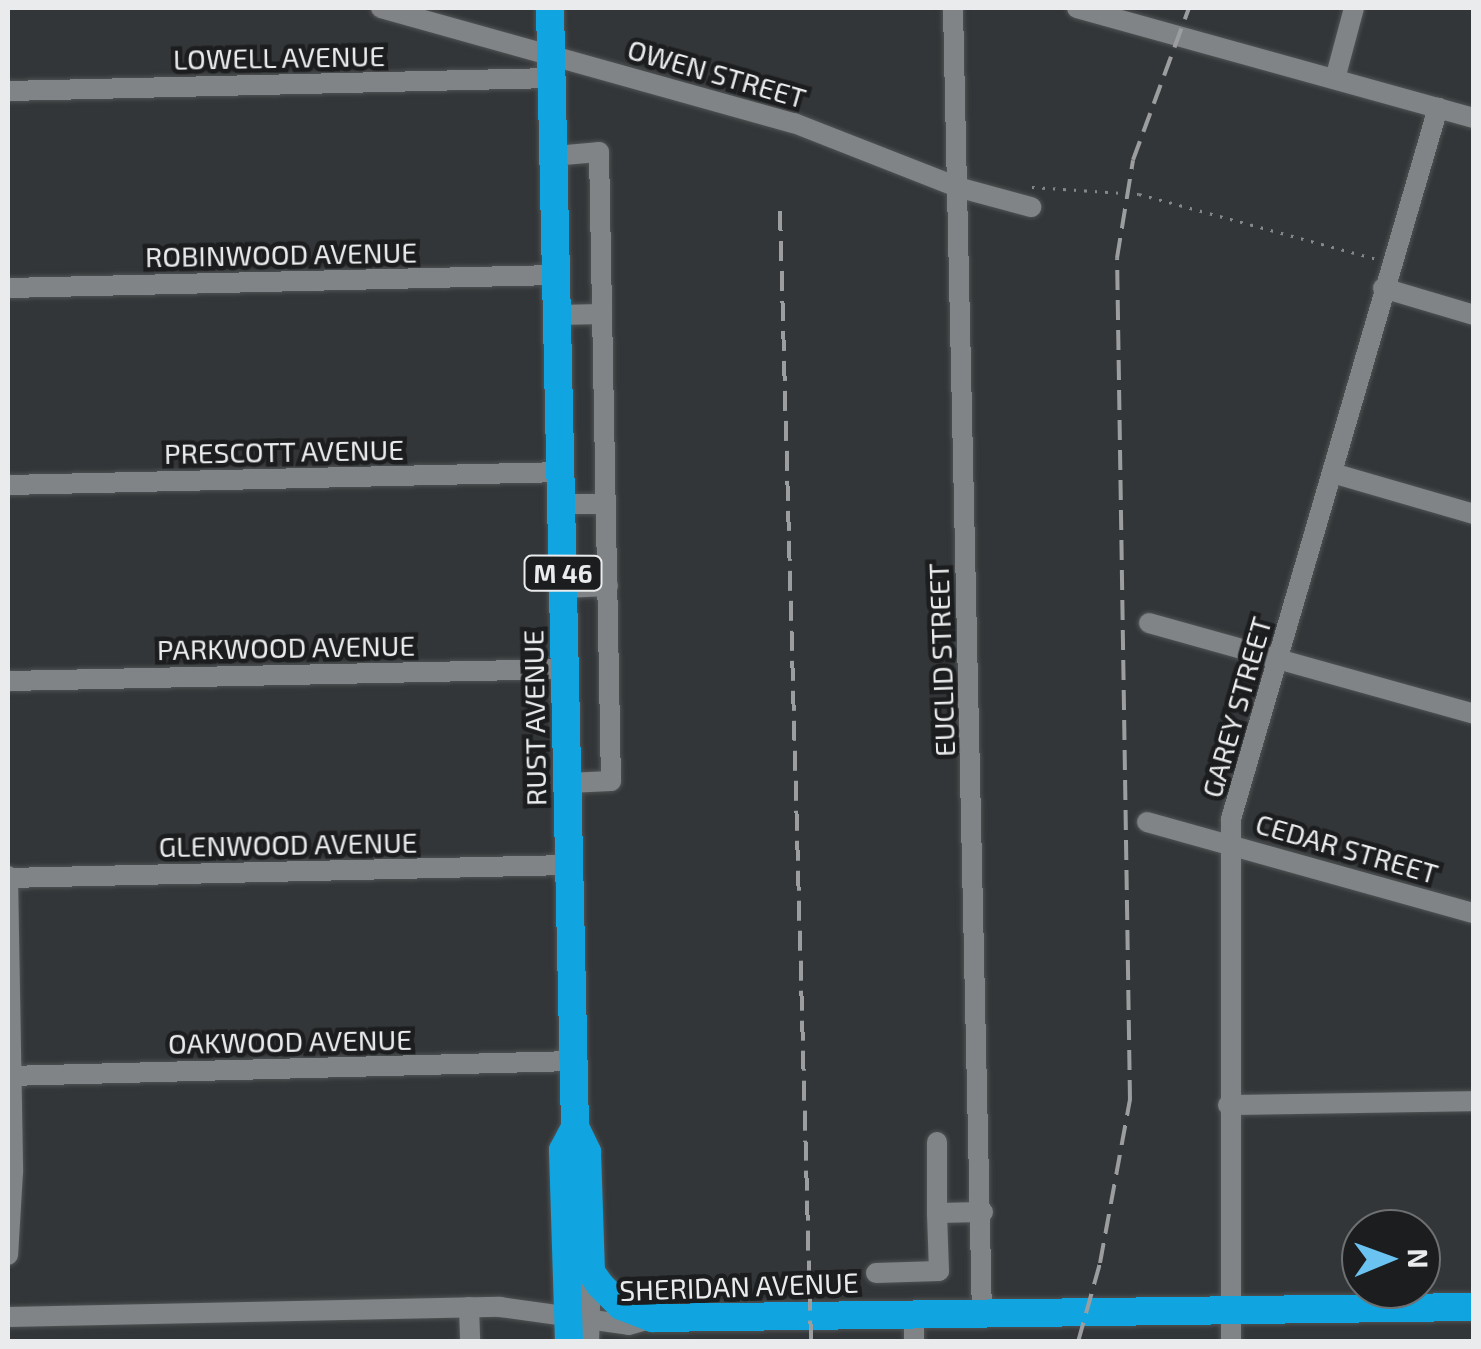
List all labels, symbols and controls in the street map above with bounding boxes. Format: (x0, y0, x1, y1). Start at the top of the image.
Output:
street label: OWEN STREET (624, 32, 810, 114)
street label: LOWELL AVENUE (172, 38, 386, 76)
street label: ROBINWOOD AVENUE (144, 235, 418, 273)
street label: PRESCOTT AVENUE (163, 432, 405, 470)
road number: M 46 (523, 553, 603, 593)
street label: EUCLID STREET (921, 563, 961, 757)
street label: GAREY STREET (1194, 612, 1278, 802)
street label: PARKWOOD AVENUE (156, 628, 416, 666)
street label: RUST AVENUE (516, 629, 552, 807)
street label: CEDAR STREET (1252, 806, 1442, 890)
street label: GLENWOOD AVENUE (158, 825, 418, 863)
street label: OAKWOOD AVENUE (167, 1022, 413, 1060)
north arrow (1341, 1209, 1441, 1309)
text: N (1402, 1248, 1436, 1269)
street label: SHERIDAN AVENUE (619, 1265, 859, 1307)

